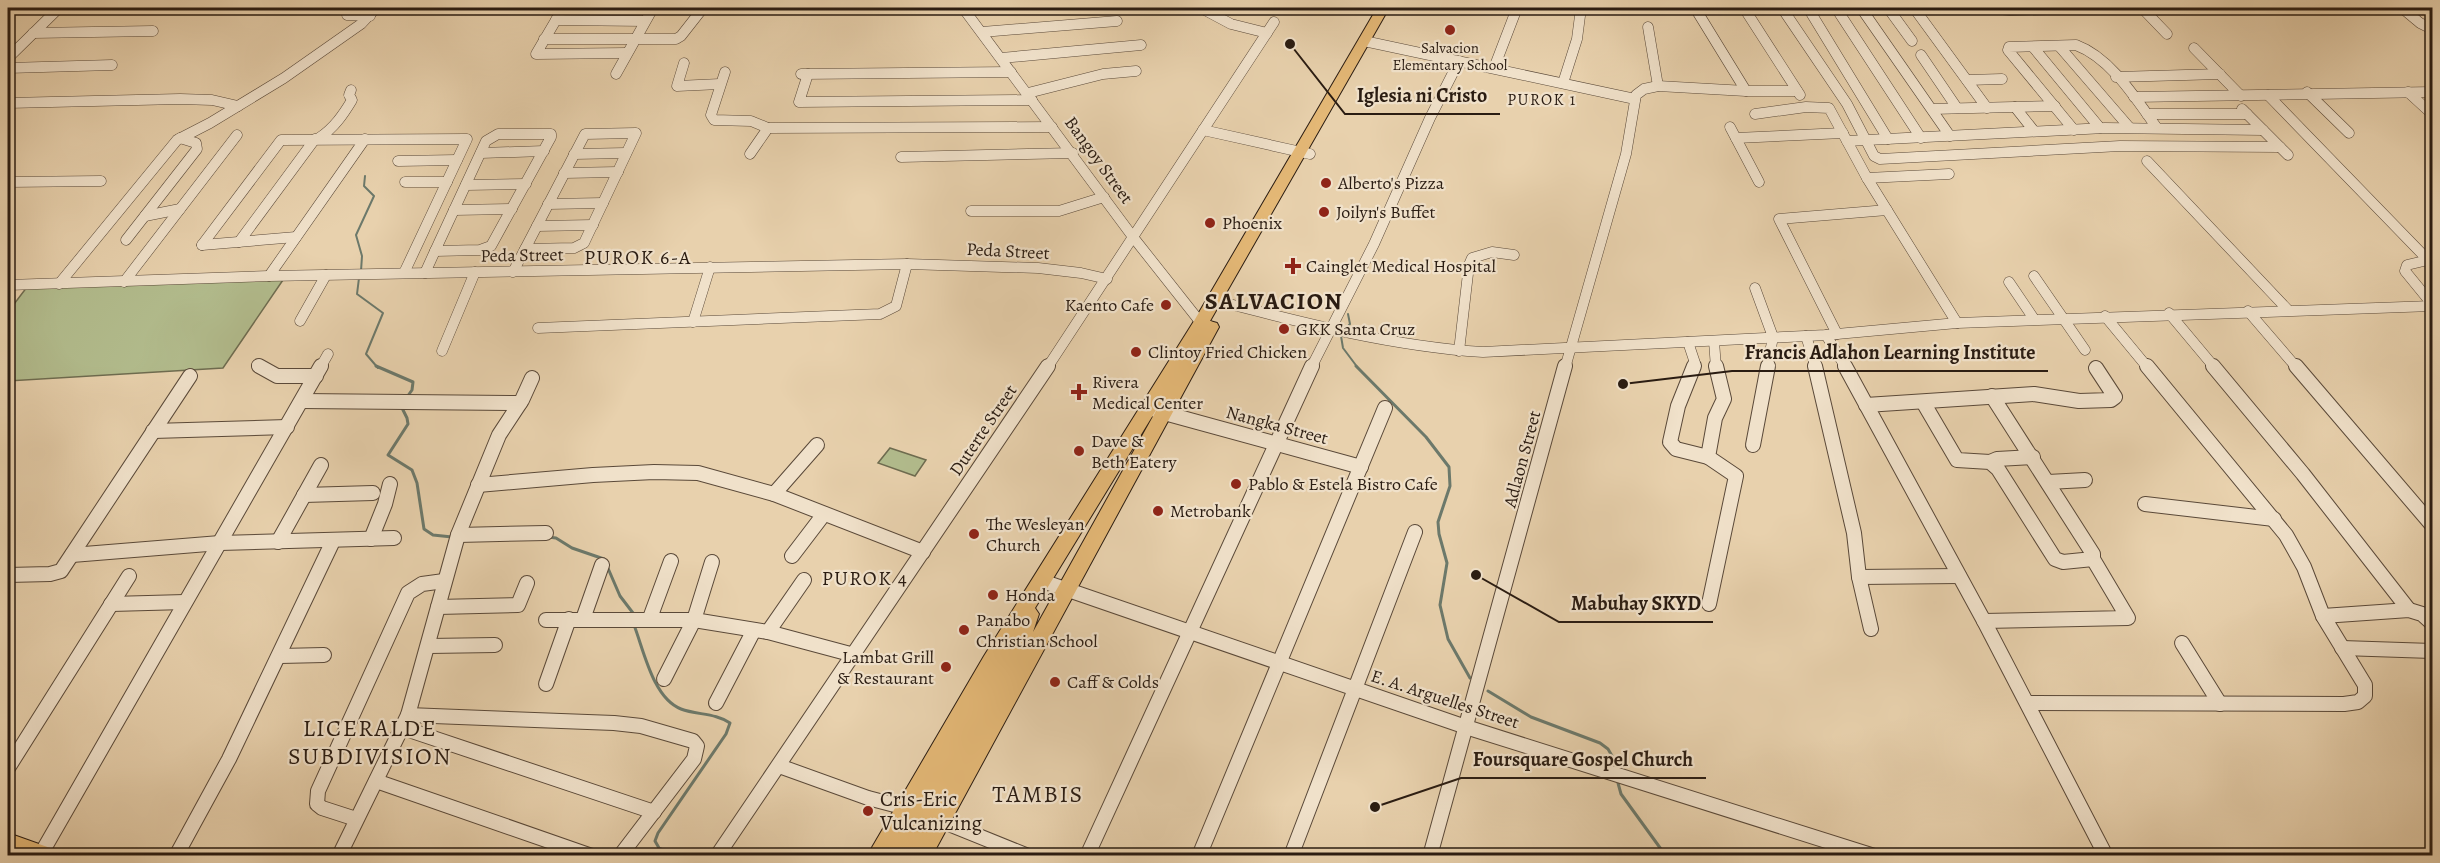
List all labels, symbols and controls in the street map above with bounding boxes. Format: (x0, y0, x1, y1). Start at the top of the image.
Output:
marker: Salvacion Elementary School (1443, 23, 1457, 37)
place label: Salvacion Elementary School (1393, 38, 1508, 75)
callout: Iglesia ni Cristo (1345, 76, 1500, 114)
text: Iglesia ni Cristo (1357, 82, 1487, 109)
district label: PUROK 1 (1507, 89, 1577, 111)
street label: Bangoy Street (1059, 111, 1139, 209)
place label: Alberto's Pizza (1337, 171, 1445, 195)
marker: Alberto's Pizza (1319, 176, 1333, 190)
place label: Joilyn's Buffet (1336, 200, 1436, 224)
marker: Joilyn's Buffet (1317, 205, 1331, 219)
place label: Phoenix (1222, 211, 1282, 235)
marker: Phoenix (1203, 216, 1217, 230)
street label: Peda Street (966, 237, 1050, 265)
street label: Peda Street (480, 242, 564, 268)
district label: PUROK 6-A (584, 244, 692, 271)
place label: Cainglet Medical Hospital (1306, 254, 1496, 278)
marker: Cainglet Medical Hospital (1284, 257, 1302, 275)
district label: SALVACION (1205, 285, 1343, 317)
place label: Kaento Cafe (1065, 293, 1154, 317)
marker: Kaento Cafe (1159, 298, 1173, 312)
place label: GKK Santa Cruz (1296, 317, 1415, 341)
marker: GKK Santa Cruz (1277, 322, 1291, 336)
callout: Francis Adlahon Learning Institute (1732, 333, 2048, 371)
text: Francis Adlahon Learning Institute (1744, 339, 2036, 366)
place label: Clintoy Fried Chicken (1148, 340, 1307, 364)
marker: Clintoy Fried Chicken (1129, 345, 1143, 359)
place label: Rivera Medical Center (1092, 370, 1203, 415)
street label: Duterte Street (944, 380, 1022, 480)
marker: Rivera Medical Center (1070, 383, 1088, 401)
street label: Nangka Street (1223, 400, 1331, 450)
street label: Adlaon Street (1497, 408, 1546, 511)
place label: Dave & Beth Eatery (1091, 429, 1178, 474)
marker: Dave & Beth Eatery (1072, 444, 1086, 458)
place label: Pablo & Estela Bistro Cafe (1248, 472, 1438, 496)
marker: Pablo & Estela Bistro Cafe (1229, 477, 1243, 491)
place label: Metrobank (1170, 499, 1251, 523)
marker: Metrobank (1151, 504, 1165, 518)
place label: The Wesleyan Church (986, 512, 1085, 557)
marker: The Wesleyan Church (967, 527, 981, 541)
district label: PUROK 4 (822, 565, 908, 592)
place label: Honda (1005, 583, 1056, 607)
callout: Mabuhay SKYD (1559, 584, 1713, 622)
marker: Honda (986, 588, 1000, 602)
text: Mabuhay SKYD (1571, 590, 1701, 617)
place label: Panabo Christian School (976, 608, 1098, 653)
marker: Panabo Christian School (957, 623, 971, 637)
place label: Lambat Grill & Restaurant (837, 645, 935, 690)
marker: Lambat Grill & Restaurant (939, 660, 953, 674)
street label: E. A. Arguelles Street (1368, 664, 1522, 734)
place label: Caff & Colds (1067, 670, 1159, 694)
marker: Caff & Colds (1048, 675, 1062, 689)
district label: LICERALDE SUBDIVISION (288, 712, 452, 772)
callout: Foursquare Gospel Church (1461, 740, 1706, 778)
text: Foursquare Gospel Church (1473, 746, 1693, 773)
district label: TAMBIS (992, 778, 1084, 810)
place label: Cris-Eric Vulcanizing (879, 785, 982, 837)
marker: Cris-Eric Vulcanizing (861, 804, 875, 818)

